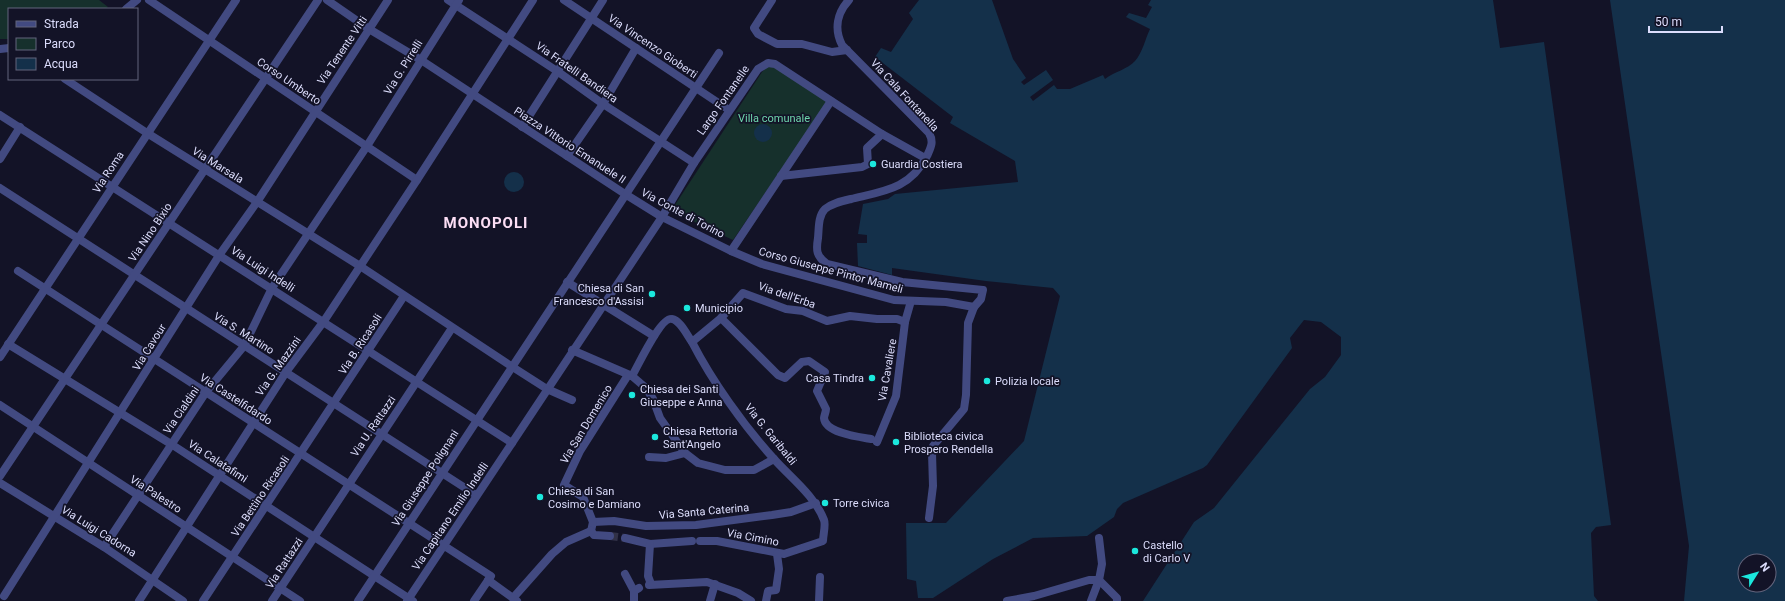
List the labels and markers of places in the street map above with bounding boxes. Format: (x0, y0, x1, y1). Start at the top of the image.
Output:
place label: Guardia Costiera (881, 158, 962, 171)
marker: Guardia Costiera (868, 159, 878, 169)
place label: Chiesa di San Francesco d'Assisi (553, 282, 644, 308)
marker: Chiesa di San Francesco d'Assisi (647, 289, 657, 299)
place label: Municipio (695, 302, 743, 315)
marker: Municipio (682, 303, 692, 313)
place label: Casa Tindra (806, 372, 864, 385)
marker: Casa Tindra (867, 373, 877, 383)
place label: Polizia locale (995, 375, 1060, 388)
marker: Polizia locale (982, 376, 992, 386)
place label: Chiesa dei Santi Giuseppe e Anna (640, 383, 723, 409)
marker: Chiesa dei Santi Giuseppe e Anna (627, 390, 637, 400)
place label: Chiesa Rettoria Sant'Angelo (663, 425, 737, 451)
place label: Biblioteca civica Prospero Rendella (904, 430, 993, 456)
marker: Chiesa Rettoria Sant'Angelo (650, 432, 660, 442)
marker: Biblioteca civica Prospero Rendella (891, 437, 901, 447)
place label: Chiesa di San Cosimo e Damiano (548, 485, 641, 511)
marker: Chiesa di San Cosimo e Damiano (535, 492, 545, 502)
place label: Torre civica (833, 497, 889, 510)
marker: Torre civica (820, 498, 830, 508)
place label: Castello di Carlo V (1143, 539, 1190, 565)
marker: Castello di Carlo V (1130, 546, 1140, 556)

